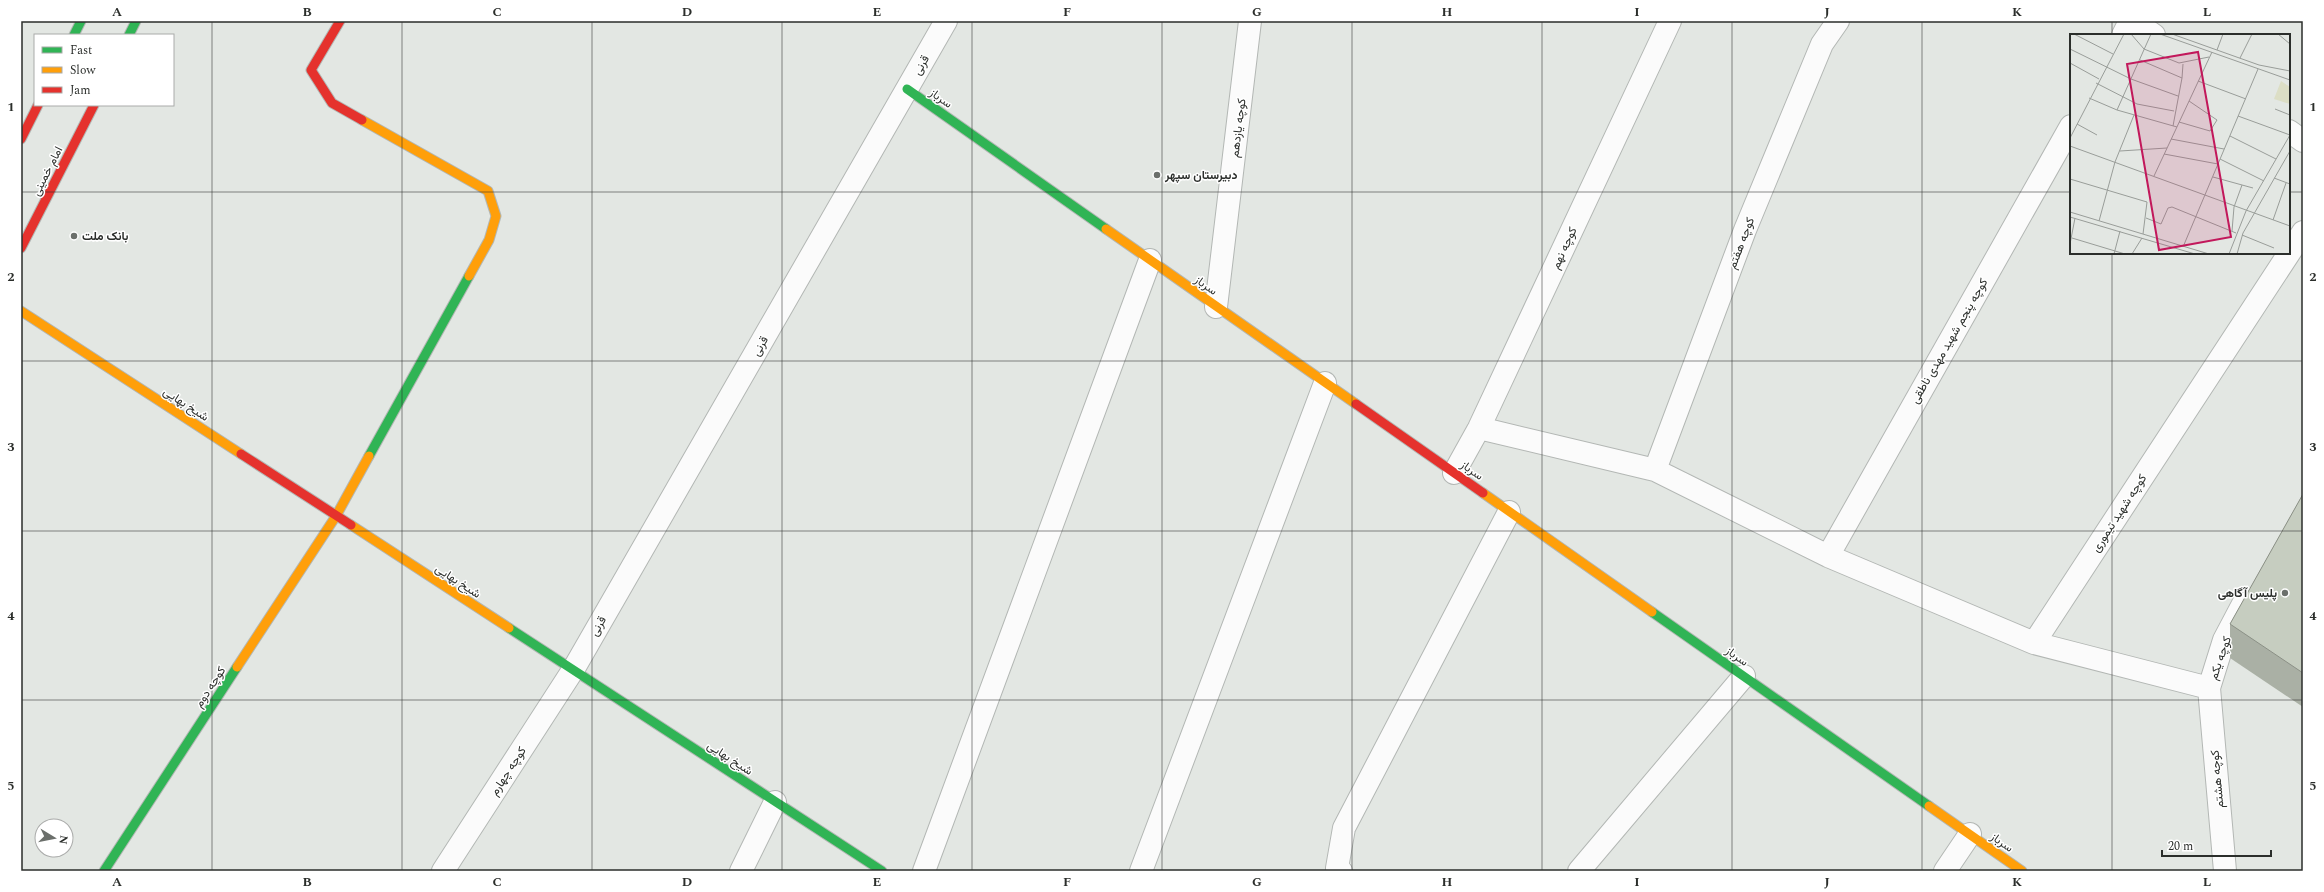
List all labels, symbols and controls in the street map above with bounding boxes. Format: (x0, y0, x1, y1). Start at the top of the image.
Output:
text: A (112, 2, 122, 22)
text: B (302, 2, 312, 22)
text: C (492, 2, 502, 22)
text: D (682, 2, 692, 22)
text: E (873, 2, 882, 22)
text: F (1063, 2, 1071, 22)
text: G (1252, 2, 1262, 22)
text: H (1442, 2, 1453, 22)
text: I (1634, 2, 1640, 22)
text: J (1824, 2, 1830, 22)
text: K (2012, 2, 2022, 22)
text: L (2203, 2, 2211, 22)
legend (34, 34, 174, 106)
inset map (2070, 34, 2290, 254)
text: Fast (70, 41, 92, 60)
street label: قرنی (908, 52, 935, 79)
text: Slow (70, 61, 96, 80)
text: Jam (70, 81, 91, 100)
street label: سرباز (924, 83, 956, 113)
text: 1 (7, 97, 15, 117)
street label: کوچه یازدهم (1225, 97, 1252, 159)
text: 1 (2309, 97, 2317, 117)
street label: امام خمینی (27, 143, 68, 199)
place label: دبیرستان سپهر (1164, 166, 1237, 185)
marker: دبیرستان سپهر (1152, 170, 1162, 180)
street label: کوچه هفتم (1723, 214, 1760, 272)
street label: کوچه نهم (1546, 224, 1583, 273)
place label: بانک ملت (82, 227, 129, 246)
marker: بانک ملت (69, 231, 79, 241)
text: 2 (7, 267, 15, 287)
text: 2 (2309, 267, 2317, 287)
street label: سرباز (1189, 270, 1221, 300)
street label: کوچه پنجم شهید مهدی ناطقی (1906, 275, 1993, 408)
street label: قرنی (747, 333, 774, 360)
street label: شیخ بهایی (159, 382, 213, 426)
text: 3 (7, 437, 15, 457)
text: 3 (2309, 437, 2317, 457)
street label: سرباز (1455, 455, 1487, 485)
street label: کوچه شهید تیموری (2087, 470, 2152, 556)
street label: شیخ بهایی (431, 559, 485, 603)
place label: پلیس آگاهی (2218, 584, 2277, 603)
marker: پلیس آگاهی (2280, 588, 2290, 598)
text: 4 (7, 606, 15, 626)
text: 4 (2309, 606, 2317, 626)
street label: قرنی (585, 613, 612, 640)
street label: کوچه یکم (2204, 634, 2237, 683)
street label: سرباز (1720, 641, 1752, 671)
street label: کوچه دوم (190, 663, 231, 712)
street label: شیخ بهایی (703, 736, 757, 780)
street label: کوچه چهارم (485, 743, 531, 800)
street label: کوچه هشتم (2205, 749, 2230, 809)
text: 5 (7, 776, 15, 796)
text: 5 (2309, 776, 2317, 796)
north arrow (34, 818, 74, 858)
street label: سرباز (1985, 827, 2017, 857)
scale bar (2162, 832, 2271, 858)
text: N (54, 834, 73, 846)
text: 20 m (2168, 837, 2193, 856)
text: A (112, 872, 122, 892)
text: B (302, 872, 312, 892)
text: C (492, 872, 502, 892)
text: D (682, 872, 692, 892)
text: E (873, 872, 882, 892)
text: F (1063, 872, 1071, 892)
text: G (1252, 872, 1262, 892)
text: H (1442, 872, 1453, 892)
text: I (1634, 872, 1640, 892)
text: J (1824, 872, 1830, 892)
text: K (2012, 872, 2022, 892)
text: L (2203, 872, 2211, 892)

